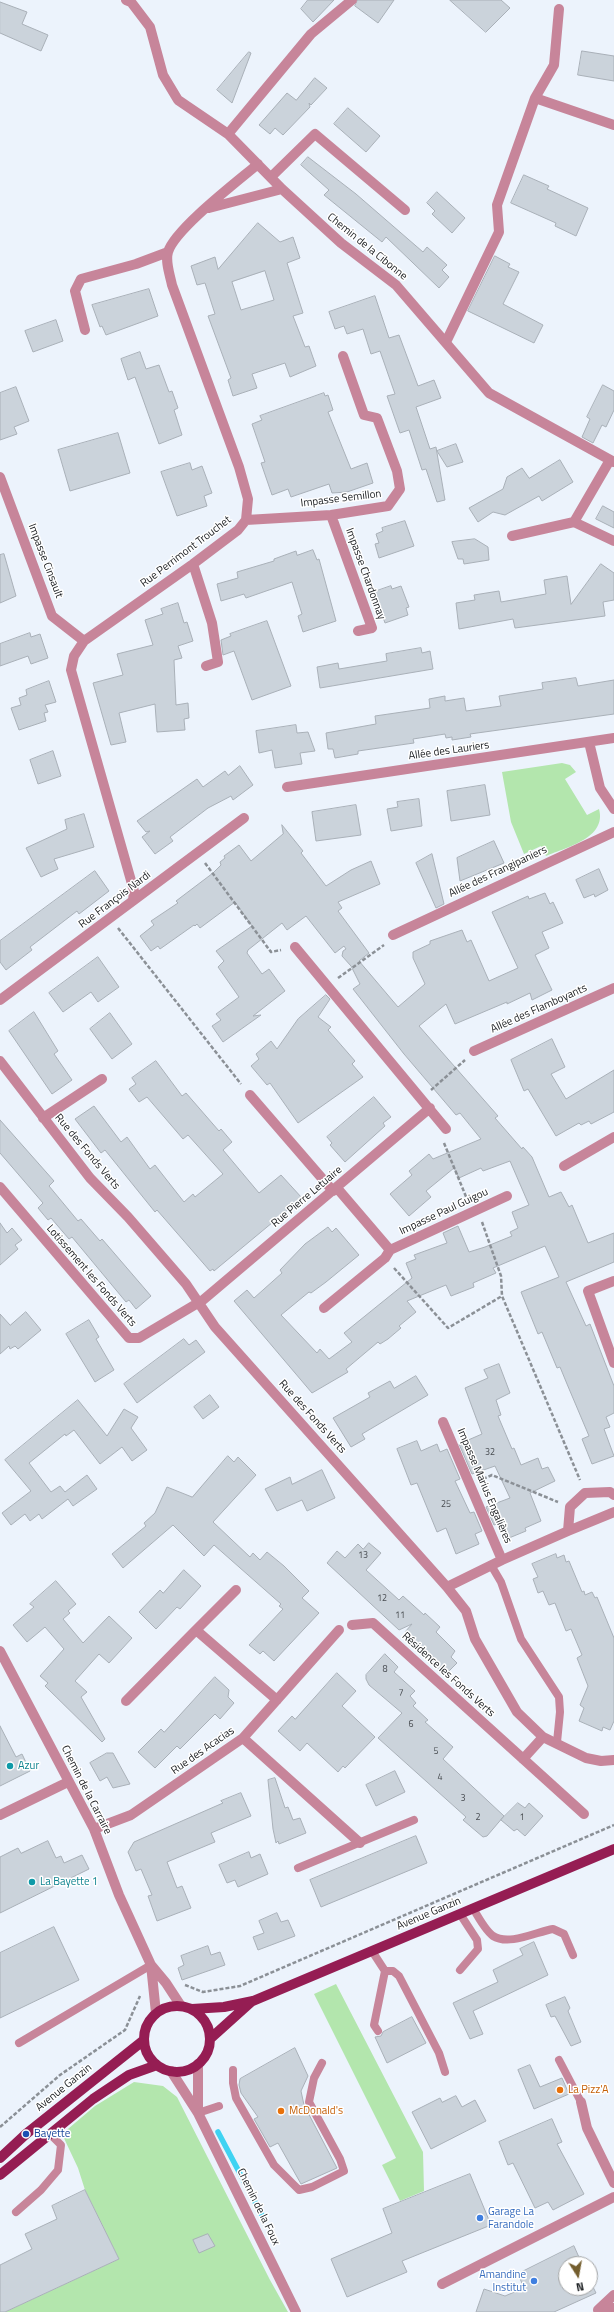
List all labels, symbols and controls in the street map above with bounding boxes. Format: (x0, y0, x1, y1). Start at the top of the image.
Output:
street label: Chemin de la Cibonne (324, 211, 410, 283)
street label: Impasse Semillon (300, 487, 382, 511)
street label: Rue Perrimont Trouchet (138, 514, 234, 590)
street label: Impasse Cinsault (25, 522, 65, 600)
street label: Impasse Chardonnay (342, 526, 388, 622)
street label: Allée des Lauriers (408, 739, 490, 763)
street label: Allée des Frangipaniers (447, 843, 549, 901)
street label: Rue François Nardi (76, 869, 154, 931)
street label: Allée des Flamboyants (489, 982, 589, 1036)
street label: Rue des Fonds Verts (52, 1112, 122, 1192)
street label: Rue Pierre Letuaire (269, 1164, 345, 1230)
street label: Impasse Paul Guigou (397, 1186, 491, 1238)
street label: Lotissement les Fonds Verts (43, 1222, 139, 1330)
street label: Rue des Fonds Verts (275, 1377, 349, 1457)
street label: Impasse Marius Engalières (454, 1426, 514, 1546)
house number: 32 (485, 1448, 495, 1458)
house number: 25 (441, 1500, 451, 1510)
house number: 13 (358, 1551, 368, 1561)
house number: 12 (377, 1594, 387, 1604)
house number: 11 (395, 1611, 405, 1621)
street label: Résidence les Fonds Verts (399, 1630, 497, 1720)
house number: 8 (382, 1665, 388, 1675)
house number: 7 (398, 1689, 404, 1699)
house number: 6 (408, 1720, 414, 1730)
street label: Rue des Acacias (169, 1724, 237, 1778)
street label: Chemin de la Carraire (58, 1743, 114, 1837)
house number: 5 (433, 1747, 439, 1757)
place label: Azur (18, 1759, 39, 1773)
marker: Azur (5, 1761, 15, 1771)
house number: 4 (437, 1773, 443, 1783)
house number: 3 (460, 1794, 466, 1804)
house number: 2 (475, 1813, 481, 1823)
house number: 1 (519, 1813, 525, 1823)
place label: La Bayette 1 (40, 1875, 98, 1889)
marker: La Bayette 1 (27, 1877, 37, 1887)
street label: Avenue Ganzin (395, 1895, 463, 1933)
street label: Avenue Ganzin (33, 2061, 95, 2115)
place label: La Pizz'A (568, 2083, 609, 2097)
marker: La Pizz'A (555, 2085, 565, 2095)
place label: McDonald's (289, 2104, 343, 2118)
marker: McDonald's (276, 2106, 286, 2116)
place label: Bayette (34, 2127, 70, 2141)
marker: Bayette (21, 2129, 31, 2139)
street label: Chemin de la Foux (234, 2166, 282, 2248)
place label: Garage La Farandole (488, 2205, 534, 2231)
marker: Garage La Farandole (475, 2213, 485, 2223)
north arrow (558, 2256, 598, 2296)
place label: Amandine Institut (479, 2268, 526, 2294)
marker: Amandine Institut (529, 2276, 539, 2286)
text: N (575, 2278, 585, 2295)

